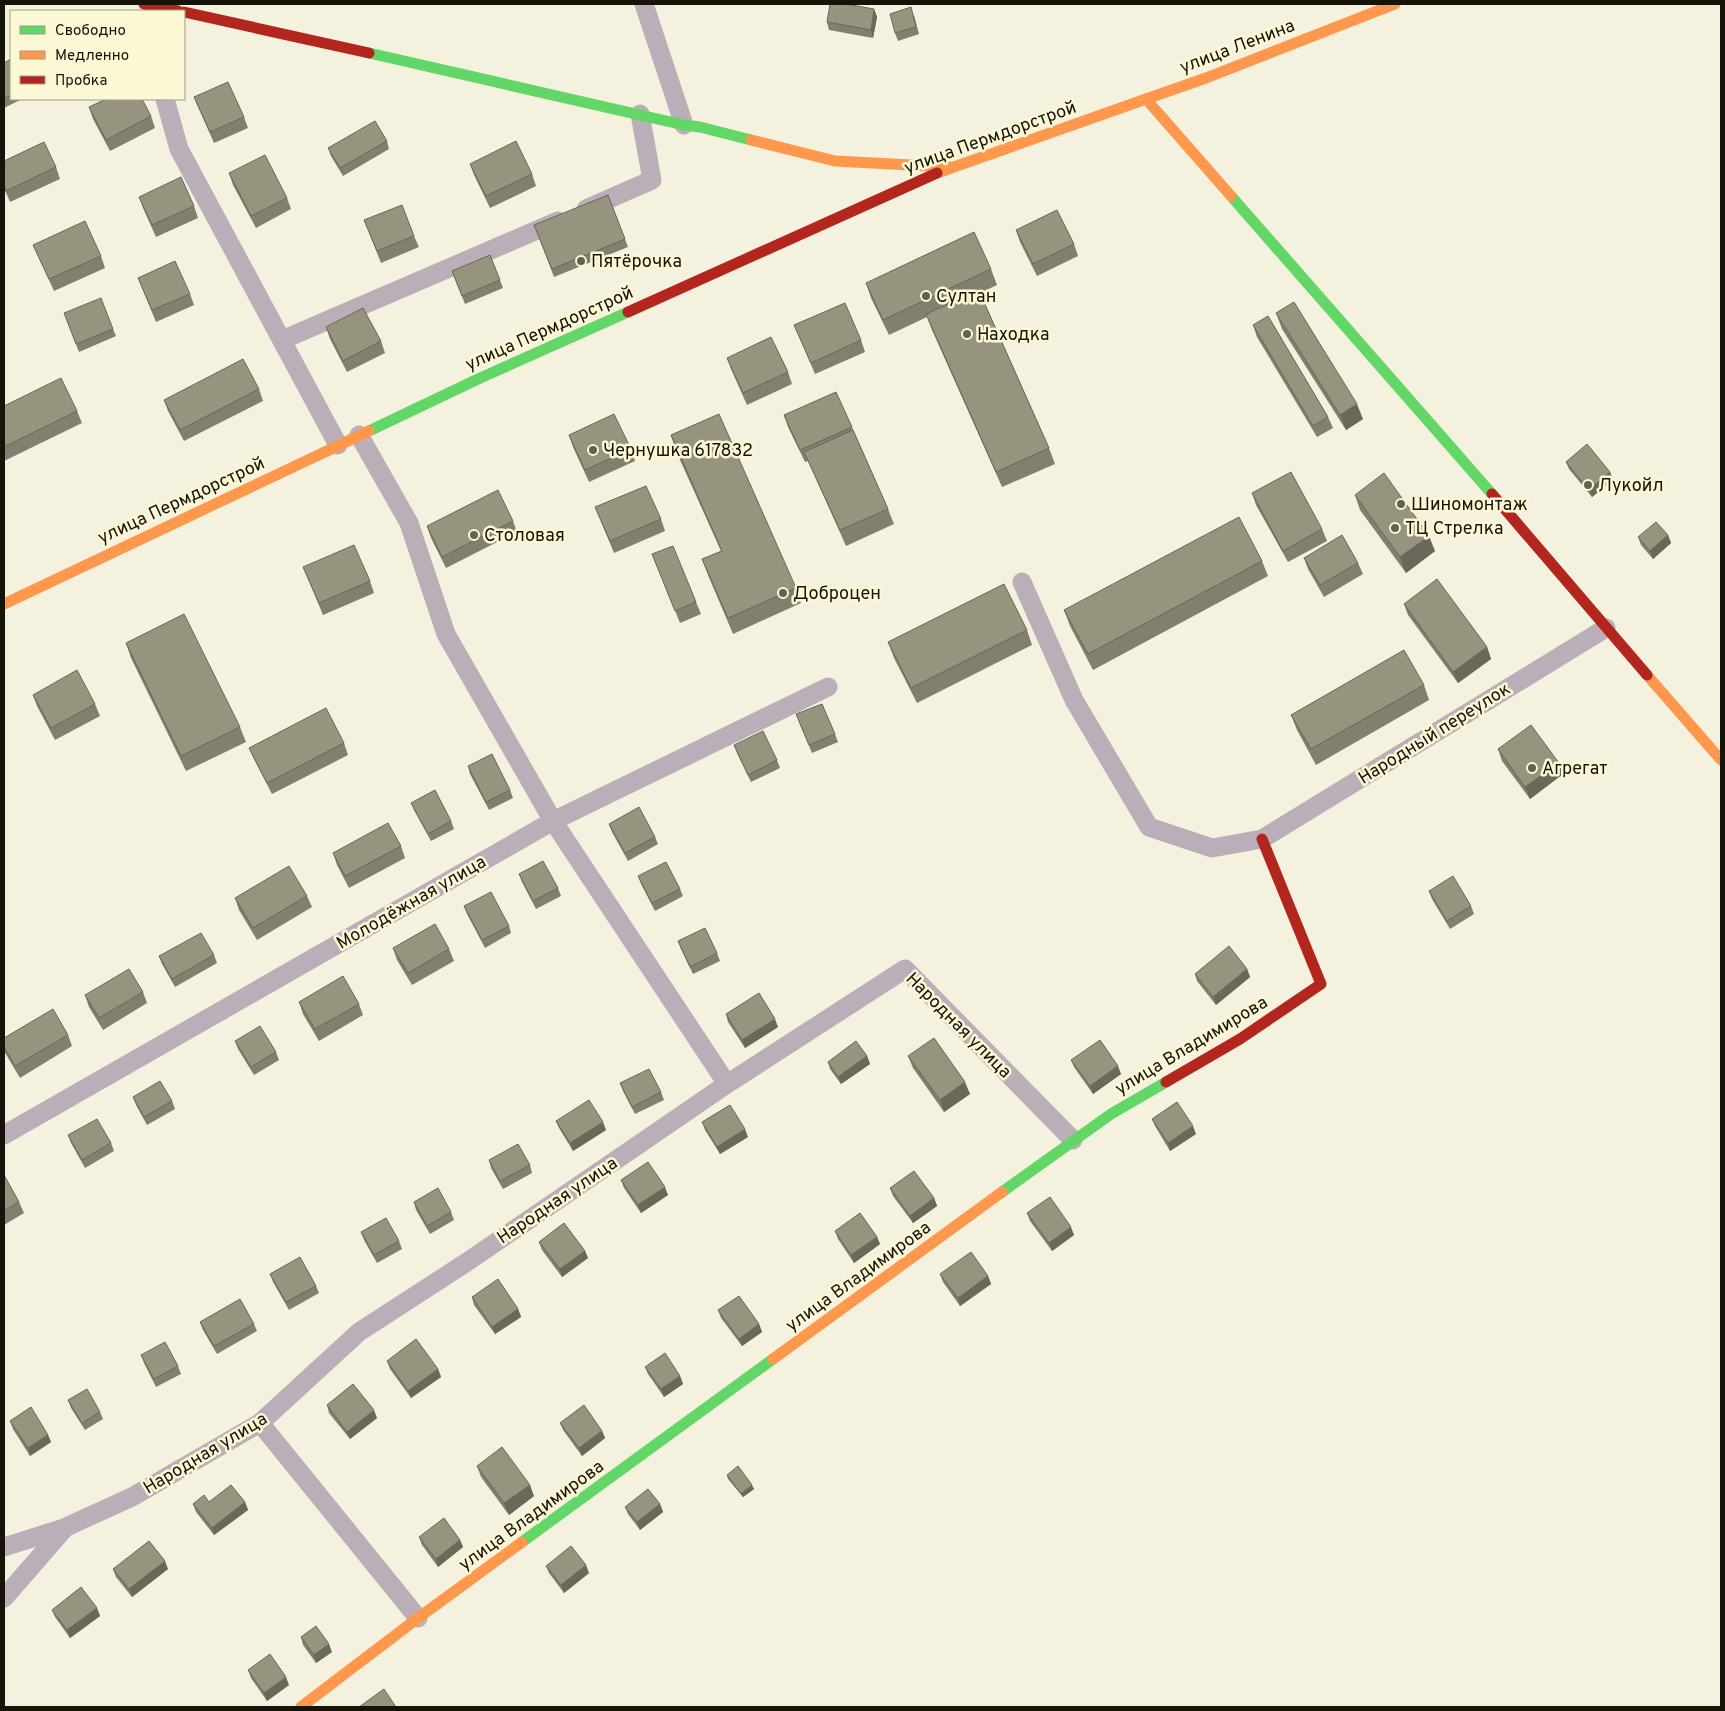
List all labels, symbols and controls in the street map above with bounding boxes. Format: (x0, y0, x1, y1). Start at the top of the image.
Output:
legend (10, 10, 185, 100)
street label: улица Ленина (1177, 15, 1298, 80)
text: Свободно (55, 22, 126, 41)
text: Медленно (55, 47, 129, 66)
text: Пробка (55, 72, 107, 91)
street label: улица Пермдорстрой (901, 97, 1080, 180)
place label: Пятёрочка (591, 251, 682, 274)
marker: Пятёрочка (575, 255, 587, 267)
street label: улица Пермдорстрой (462, 282, 637, 377)
place label: Султан (936, 286, 996, 309)
marker: Султан (920, 290, 932, 302)
place label: Находка (977, 324, 1050, 347)
marker: Находка (961, 328, 973, 340)
place label: Чернушка 617832 (603, 440, 753, 463)
marker: Чернушка 617832 (587, 444, 599, 456)
street label: улица Пермдорстрой (94, 453, 269, 550)
place label: Лукойл (1598, 475, 1664, 498)
marker: Лукойл (1582, 479, 1594, 491)
place label: Шиномонтаж (1411, 494, 1528, 517)
marker: Шиномонтаж (1395, 498, 1407, 510)
place label: ТЦ Стрелка (1405, 518, 1503, 541)
marker: ТЦ Стрелка (1389, 522, 1401, 534)
place label: Столовая (484, 525, 565, 548)
marker: Столовая (468, 529, 480, 541)
place label: Доброцен (793, 583, 881, 606)
marker: Доброцен (777, 587, 789, 599)
street label: Народный переулок (1355, 678, 1515, 790)
place label: Агрегат (1542, 758, 1607, 781)
marker: Агрегат (1526, 762, 1538, 774)
street label: Молодёжная улица (333, 851, 491, 956)
street label: Народная улица (900, 968, 1016, 1084)
street label: улица Владимирова (1111, 992, 1272, 1101)
street label: Народная улица (493, 1152, 623, 1250)
street label: улица Владимирова (782, 1217, 936, 1338)
street label: Народная улица (140, 1408, 272, 1500)
street label: улица Владимирова (455, 1456, 609, 1577)

